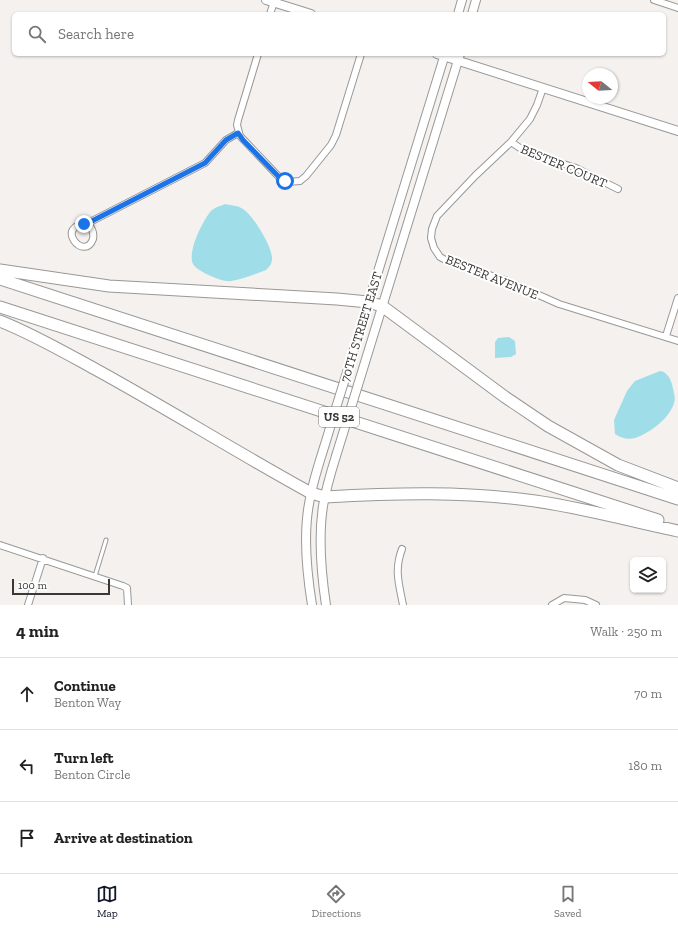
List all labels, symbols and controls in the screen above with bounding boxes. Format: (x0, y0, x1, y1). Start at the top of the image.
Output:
search box (12, 12, 666, 56)
icon: search (26, 23, 48, 45)
text: Search here (58, 25, 134, 43)
north arrow (582, 68, 618, 104)
street label: BESTER COURT (519, 141, 609, 191)
route start (276, 172, 294, 190)
route end (75, 215, 93, 233)
street label: BESTER AVENUE (443, 252, 541, 303)
street label: 70TH STREET EAST (337, 270, 385, 384)
road number: US 52 (319, 407, 359, 427)
map controls (630, 557, 666, 593)
button: layers (630, 557, 666, 593)
scale bar (12, 577, 110, 596)
text: 100 m (18, 579, 47, 592)
text: 4 min (16, 621, 59, 641)
text: Walk · 250 m (590, 624, 662, 639)
text: Continue (54, 677, 116, 695)
icon: ahead (16, 683, 38, 705)
text: 70 m (634, 686, 662, 701)
text: Benton Way (54, 695, 121, 710)
text: Turn left (54, 749, 114, 767)
icon: left (16, 755, 38, 777)
text: 180 m (628, 758, 662, 773)
text: Benton Circle (54, 767, 130, 782)
icon: arrive (16, 827, 38, 849)
text: Arrive at destination (54, 829, 193, 847)
tab: Map (96, 883, 118, 920)
tab: Directions (311, 883, 361, 920)
tab: Saved (554, 883, 582, 920)

